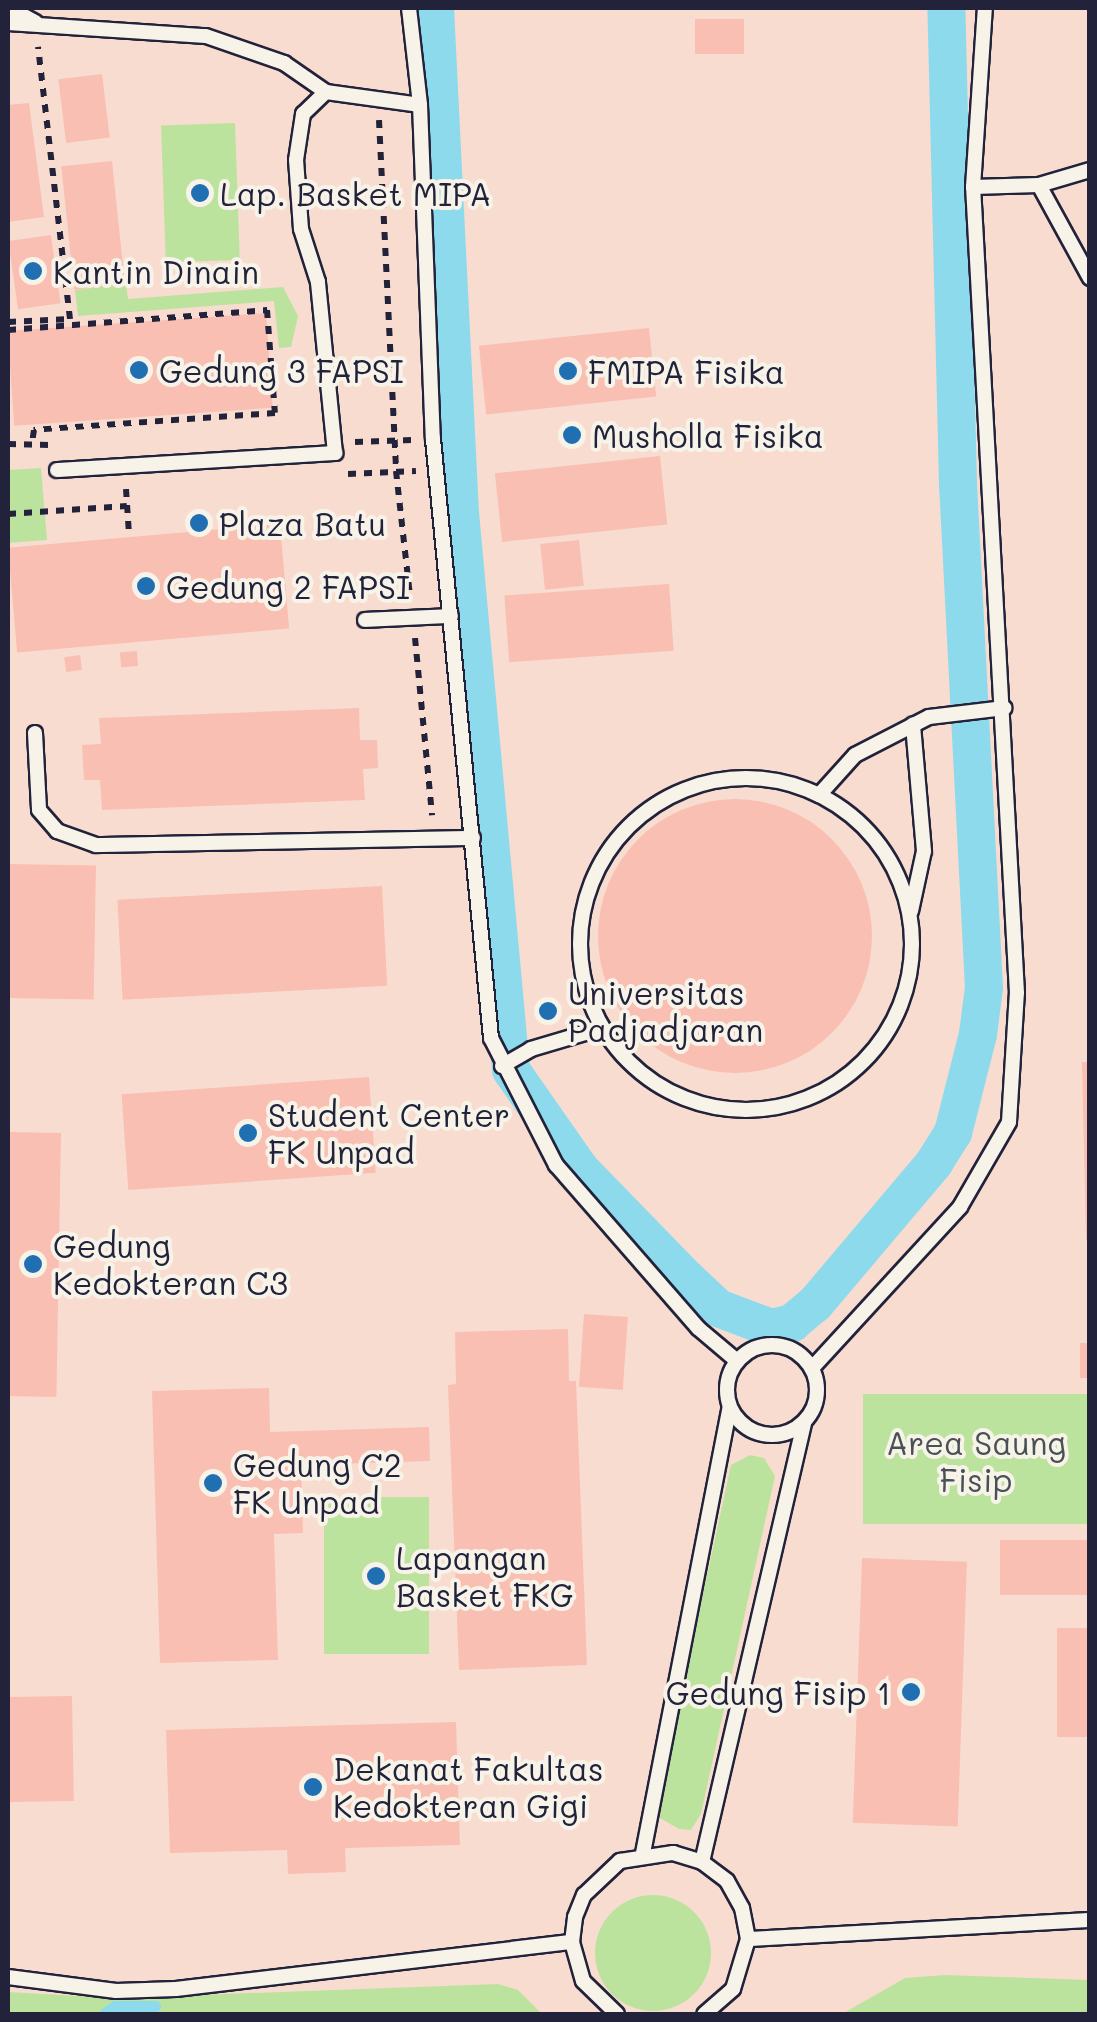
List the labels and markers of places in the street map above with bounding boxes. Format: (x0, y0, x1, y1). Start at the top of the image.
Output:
place label: Lap. Basket MIPA (220, 174, 491, 212)
marker: Lap. Basket MIPA (189, 182, 211, 204)
place label: Kantin Dinain (53, 252, 259, 290)
marker: Kantin Dinain (22, 260, 44, 282)
place label: Gedung 3 FAPSI (159, 351, 404, 389)
place label: FMIPA Fisika (588, 352, 785, 390)
marker: Gedung 3 FAPSI (128, 359, 150, 381)
marker: FMIPA Fisika (557, 360, 579, 382)
place label: Musholla Fisika (592, 416, 824, 454)
marker: Musholla Fisika (561, 424, 583, 446)
place label: Plaza Batu (219, 504, 386, 542)
marker: Plaza Batu (188, 512, 210, 534)
place label: Gedung 2 FAPSI (166, 567, 410, 605)
marker: Gedung 2 FAPSI (135, 575, 157, 597)
place label: Universitas Padjadjaran (568, 974, 763, 1049)
marker: Universitas Padjadjaran (537, 1000, 559, 1022)
place label: Student Center FK Unpad (268, 1096, 510, 1171)
marker: Student Center FK Unpad (237, 1122, 259, 1144)
place label: Gedung Kedokteran C3 (53, 1227, 288, 1302)
marker: Gedung Kedokteran C3 (22, 1253, 44, 1275)
place label: Gedung C2 FK Unpad (233, 1446, 402, 1521)
marker: Gedung C2 FK Unpad (202, 1472, 224, 1494)
place label: Lapangan Basket FKG (396, 1539, 574, 1614)
marker: Lapangan Basket FKG (365, 1565, 387, 1587)
place label: Gedung Fisip 1 (666, 1673, 891, 1711)
marker: Gedung Fisip 1 (900, 1681, 922, 1703)
place label: Dekanat Fakultas Kedokteran Gigi (333, 1750, 604, 1825)
marker: Dekanat Fakultas Kedokteran Gigi (302, 1776, 324, 1798)

